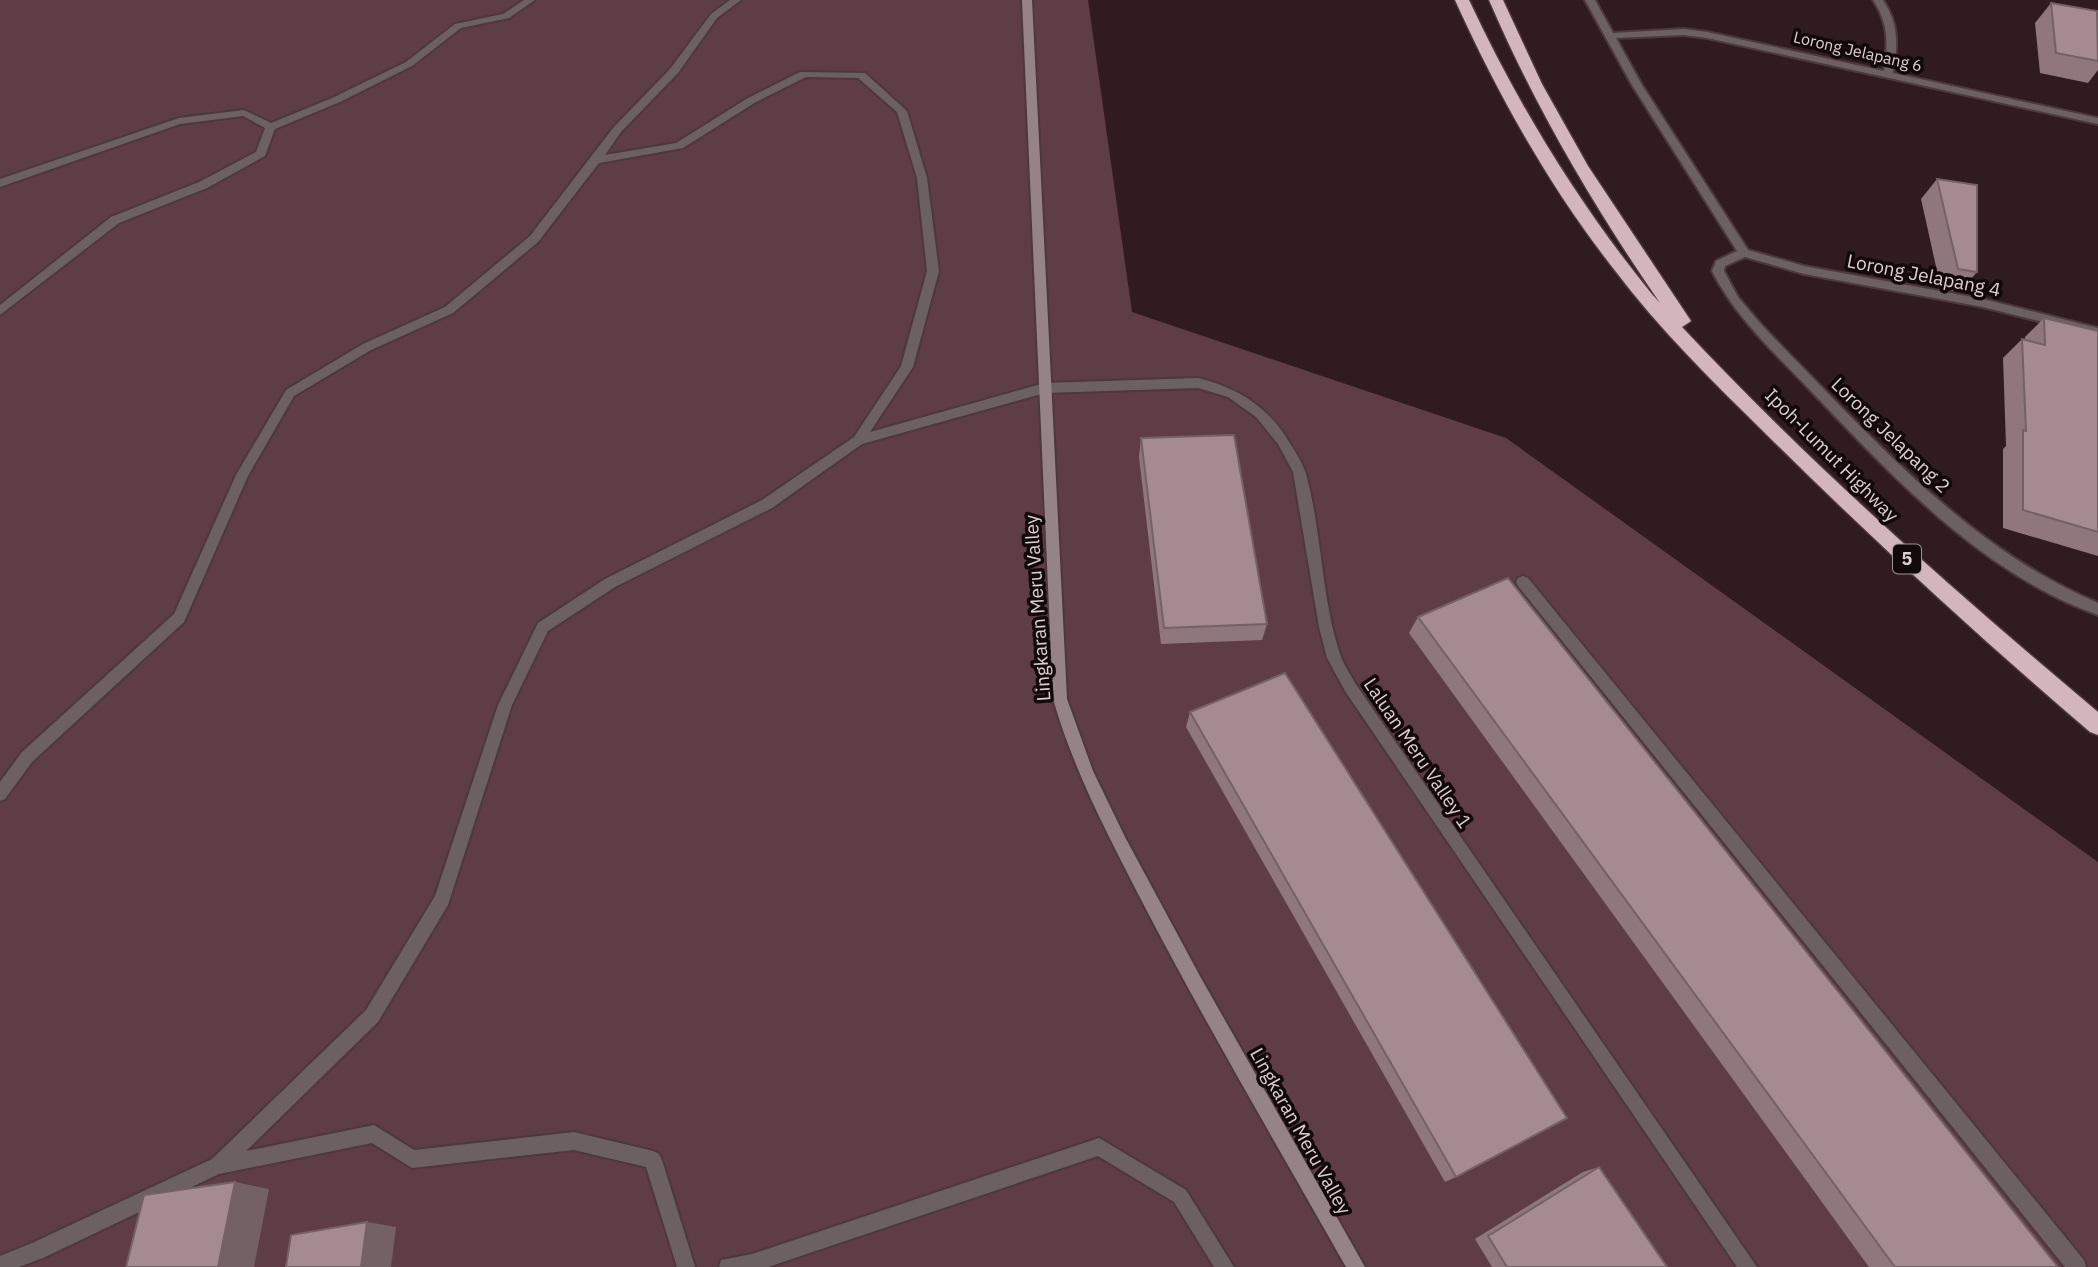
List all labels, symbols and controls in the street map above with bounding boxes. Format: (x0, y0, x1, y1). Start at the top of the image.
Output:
street label: Lorong Jelapang 6 (1792, 26, 1924, 76)
street label: Lorong Jelapang 4 (1845, 248, 2003, 302)
street label: Lorong Jelapang 2 (1827, 372, 1955, 498)
street label: Ipoh-Lumut Highway (1760, 383, 1904, 527)
street label: Lingkaran Meru Valley (1018, 513, 1055, 702)
road number: 5 (1893, 544, 1921, 574)
street label: Laluan Meru Valley 1 (1359, 673, 1477, 833)
street label: Lingkaran Meru Valley (1245, 1043, 1357, 1219)

